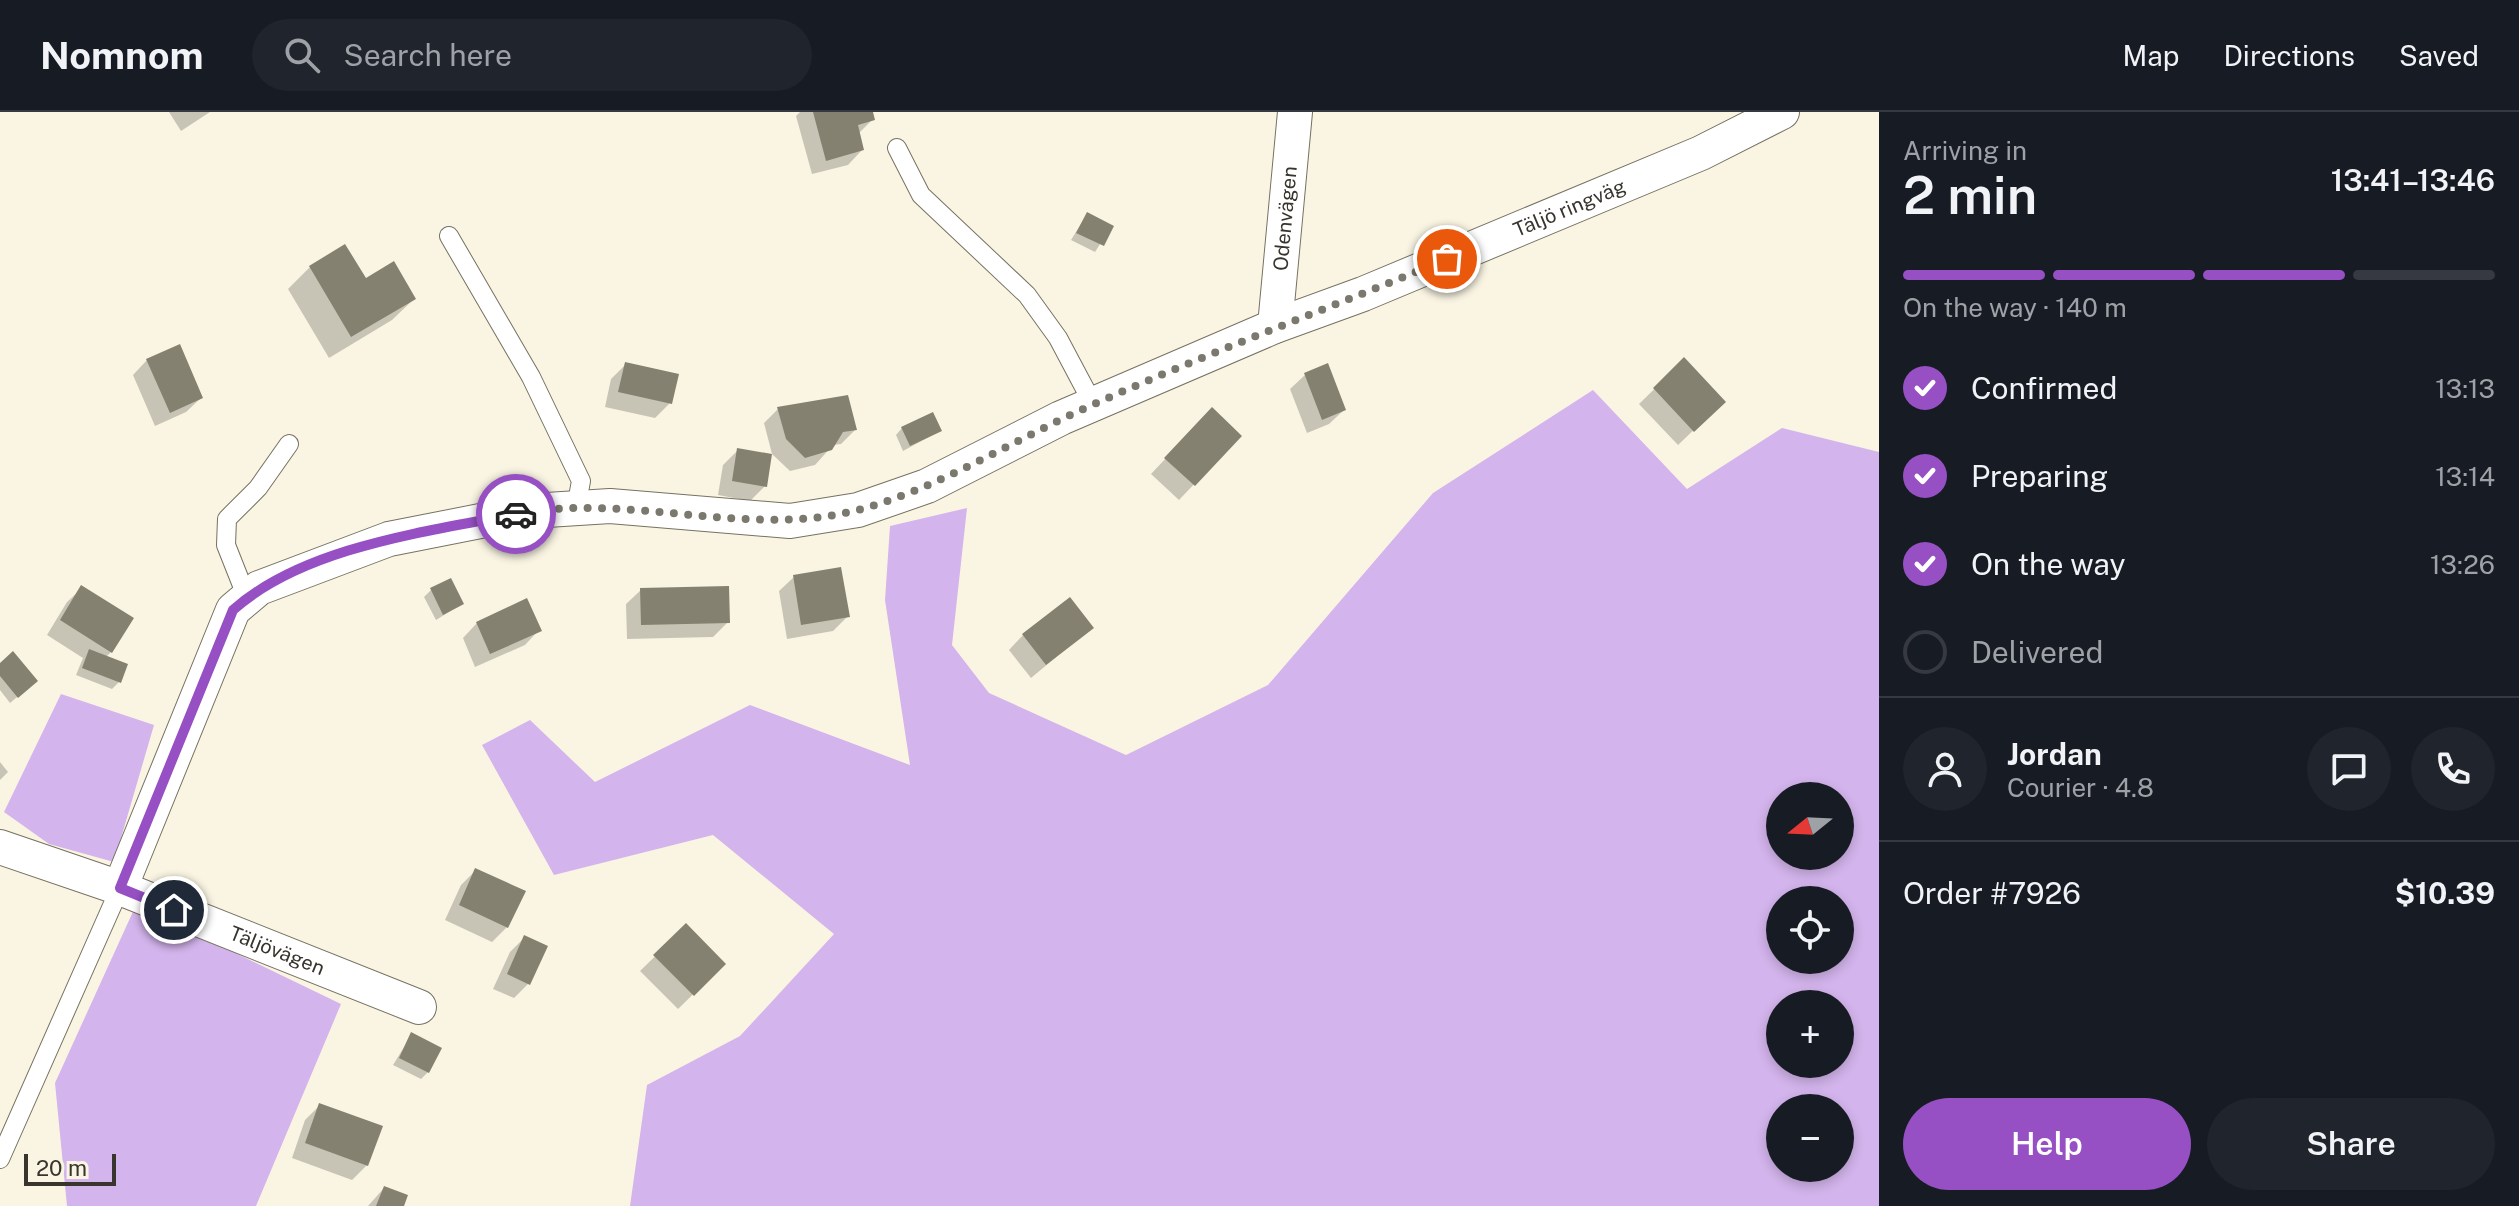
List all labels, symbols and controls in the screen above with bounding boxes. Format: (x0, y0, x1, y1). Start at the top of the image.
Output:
search box (252, 19, 812, 91)
text: Nomnom (40, 33, 204, 78)
icon: search (280, 33, 324, 77)
text: Search here (344, 37, 512, 73)
text: Map (2123, 39, 2179, 72)
text: Directions (2223, 39, 2355, 72)
text: Saved (2399, 39, 2479, 72)
text: Arriving in (1903, 135, 2027, 166)
text: 13:41–13:46 (2331, 162, 2495, 198)
street label: Odenvägen (1268, 165, 1302, 272)
text: 2 min (1903, 165, 2037, 226)
street label: Täljö ringväg (1510, 174, 1629, 242)
pin (1413, 225, 1481, 293)
icon: bag (1425, 237, 1469, 281)
text: On the way · 140 m (1903, 292, 2127, 323)
icon: check (1903, 366, 1947, 410)
text: Confirmed (1971, 370, 2117, 406)
text: 13:13 (2435, 373, 2495, 404)
icon: check (1903, 454, 1947, 498)
text: Preparing (1971, 458, 2108, 494)
text: 13:14 (2435, 461, 2495, 492)
courier (476, 474, 556, 554)
icon: car (494, 492, 538, 536)
icon: check (1903, 542, 1947, 586)
text: On the way (1971, 546, 2125, 582)
text: 13:26 (2430, 549, 2495, 580)
text: Delivered (1971, 634, 2103, 670)
button: person (1903, 727, 1987, 811)
button: chat (2307, 727, 2391, 811)
button: phone (2411, 727, 2495, 811)
text: Jordan (2007, 736, 2102, 772)
text: Courier · 4.8 (2007, 772, 2154, 803)
north arrow (1766, 782, 1854, 870)
map controls (1766, 782, 1854, 1182)
text: Order #7926 (1903, 875, 2081, 911)
text: $10.39 (2395, 875, 2495, 911)
pin (140, 876, 208, 944)
button: locate (1766, 886, 1854, 974)
icon: home (152, 888, 196, 932)
street label: Täljövägen (226, 921, 328, 980)
button: + (1766, 990, 1854, 1078)
button: − (1766, 1094, 1854, 1182)
button: Help (1903, 1098, 2191, 1190)
button: Share (2207, 1098, 2495, 1190)
scale bar (24, 1150, 116, 1186)
text: 20 m (36, 1155, 87, 1181)

